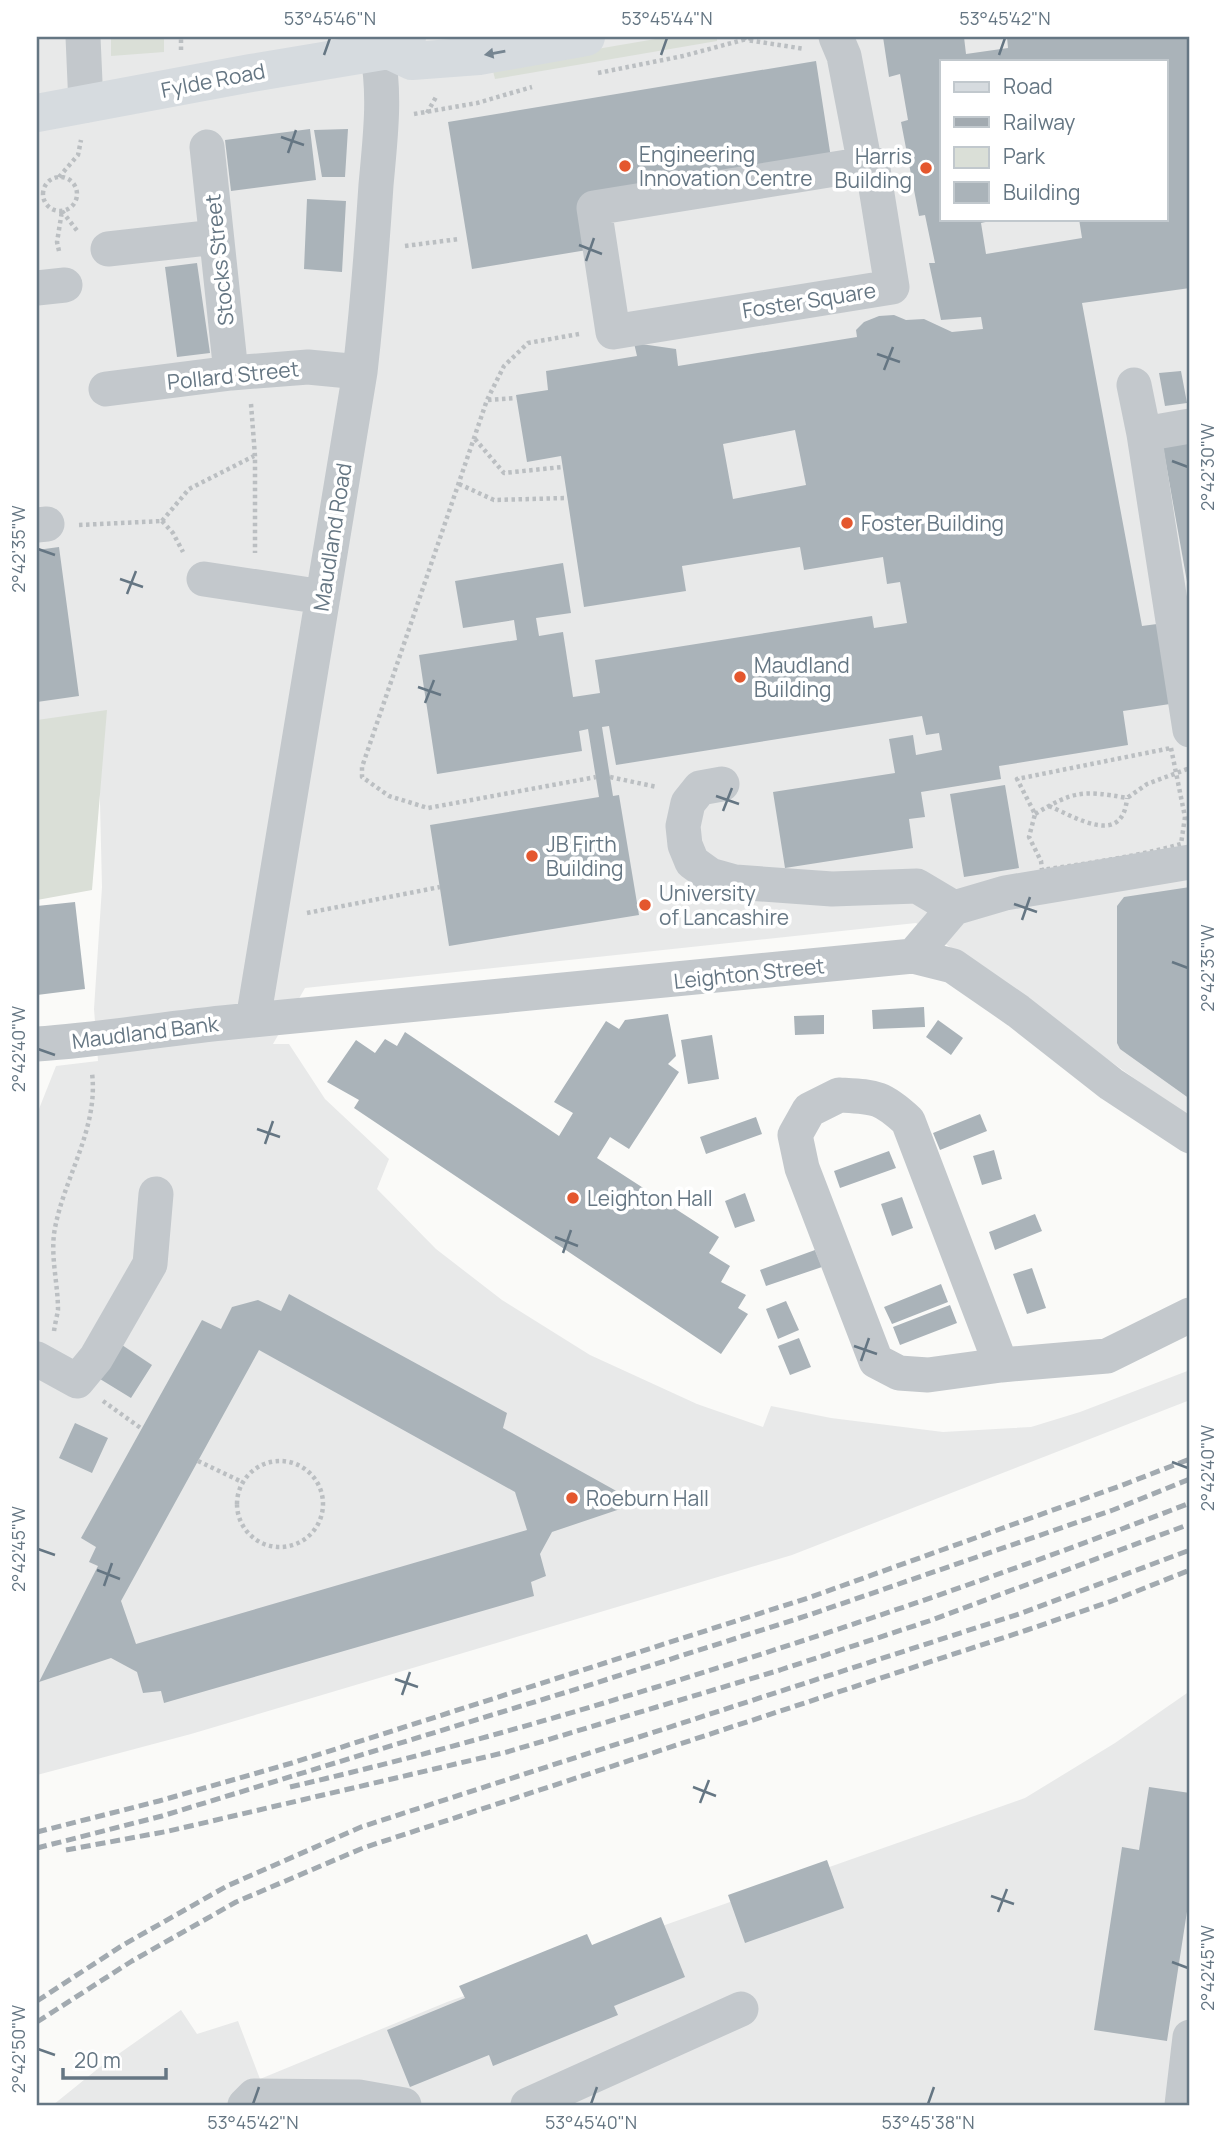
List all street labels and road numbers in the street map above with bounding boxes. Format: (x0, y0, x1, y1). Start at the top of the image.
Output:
street label: Fylde Road (159, 56, 267, 104)
street label: Stocks Street (198, 193, 240, 327)
street label: Foster Square (740, 276, 878, 324)
street label: Pollard Street (166, 354, 300, 396)
street label: Maudland Road (306, 461, 358, 613)
street label: Leighton Street (672, 951, 826, 995)
street label: Maudland Bank (70, 1009, 220, 1055)

